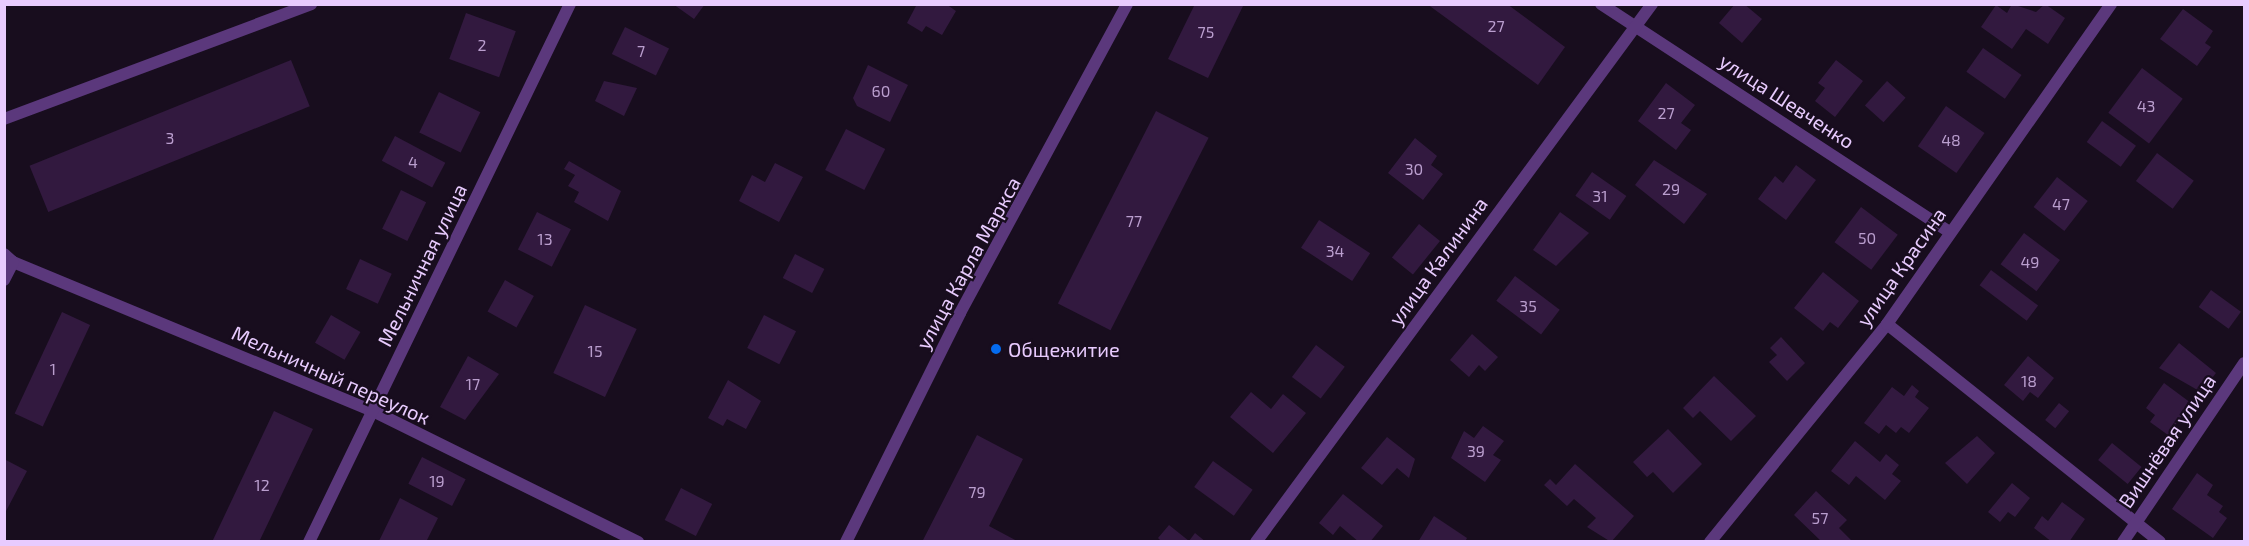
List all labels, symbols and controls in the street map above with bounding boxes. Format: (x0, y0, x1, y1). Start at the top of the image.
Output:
house number: 27 (1487, 16, 1505, 36)
house number: 75 (1198, 22, 1214, 42)
house number: 2 (478, 35, 486, 55)
house number: 7 (637, 41, 645, 61)
street label: улица Шевченко (1715, 48, 1859, 154)
house number: 60 (872, 81, 890, 101)
house number: 43 (2137, 96, 2155, 116)
house number: 27 (1657, 103, 1675, 123)
house number: 3 (166, 128, 174, 148)
house number: 48 (1941, 130, 1961, 150)
house number: 4 (408, 152, 418, 172)
house number: 30 (1405, 159, 1423, 179)
street label: улица Карла Маркса (911, 173, 1025, 353)
house number: 29 (1662, 179, 1680, 199)
street label: Мельничная улица (372, 180, 472, 350)
house number: 31 (1592, 186, 1608, 206)
street label: улица Калинина (1384, 192, 1492, 330)
house number: 47 (2052, 194, 2070, 214)
street label: улица Красина (1851, 203, 1951, 331)
house number: 77 (1126, 211, 1142, 231)
house number: 50 (1858, 228, 1876, 248)
house number: 13 (537, 229, 553, 249)
house number: 34 (1326, 241, 1344, 261)
house number: 49 (2021, 252, 2039, 272)
house number: 35 (1519, 296, 1537, 316)
street label: Мельничный переулок (228, 320, 434, 430)
place label: Общежитие (1008, 337, 1120, 361)
house number: 15 (588, 341, 602, 361)
marker: Общежитие (989, 342, 1003, 356)
house number: 1 (50, 359, 56, 379)
street label: Вишнёвая улица (2113, 370, 2221, 512)
house number: 18 (2021, 371, 2037, 391)
house number: 17 (466, 374, 480, 394)
house number: 39 (1467, 441, 1485, 461)
house number: 19 (429, 471, 445, 491)
house number: 12 (254, 475, 270, 495)
house number: 79 (968, 482, 986, 502)
house number: 57 (1812, 508, 1828, 528)

